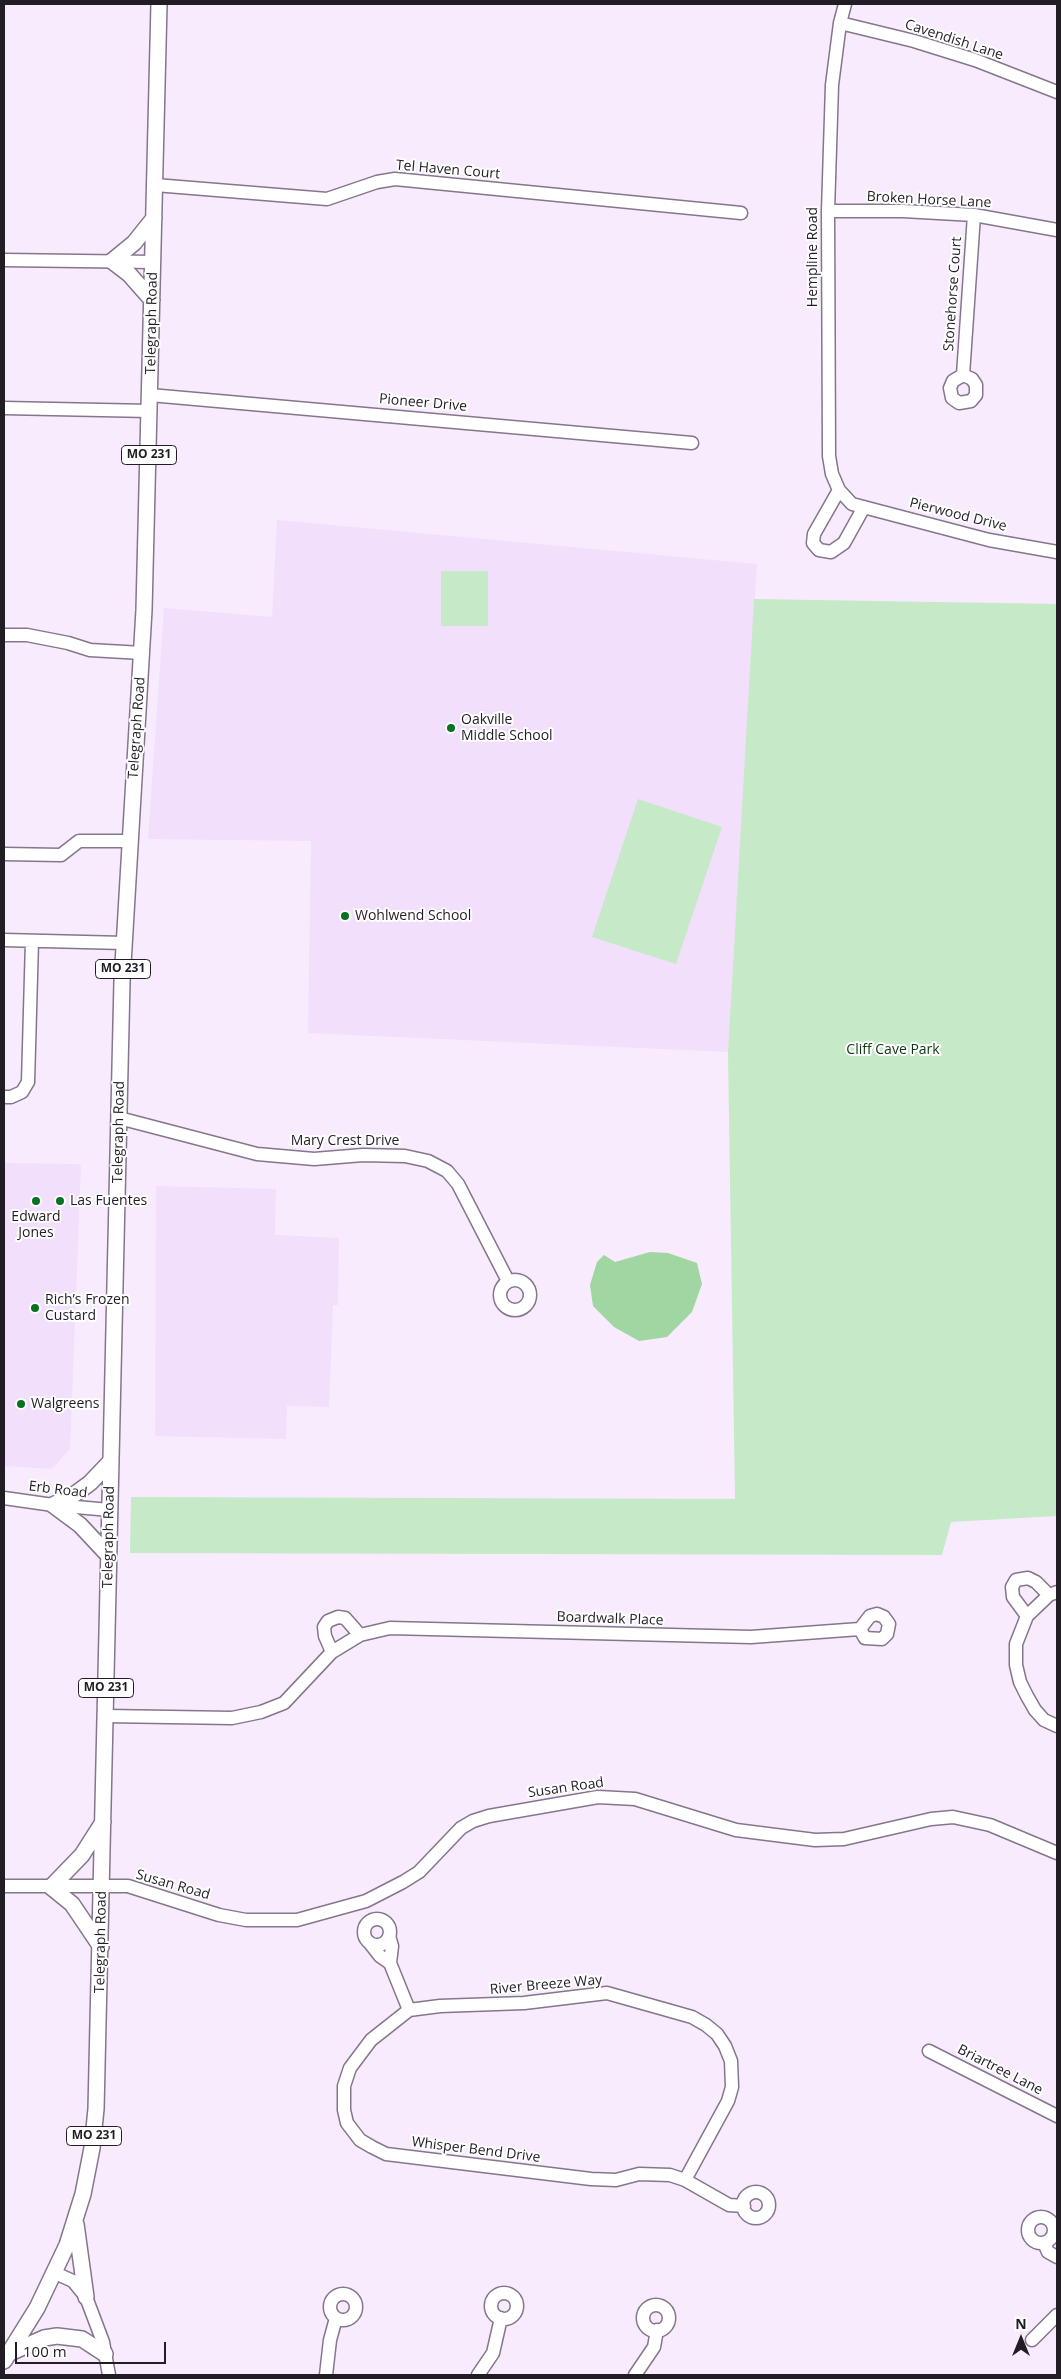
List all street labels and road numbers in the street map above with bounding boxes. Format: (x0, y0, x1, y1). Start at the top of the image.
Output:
street label: Cavendish Lane (903, 16, 1005, 64)
street label: Tel Haven Court (395, 157, 501, 183)
street label: Broken Horse Lane (866, 188, 992, 212)
street label: Hempline Road (805, 207, 821, 307)
street label: Stonehorse Court (941, 236, 965, 352)
street label: Telegraph Road (143, 272, 161, 374)
street label: Pioneer Drive (378, 391, 468, 415)
road number: MO 231 (122, 446, 176, 464)
street label: Pierwood Drive (908, 495, 1008, 535)
street label: Telegraph Road (125, 676, 149, 780)
road number: MO 231 (96, 960, 150, 979)
street label: Telegraph Road (110, 1081, 128, 1183)
street label: Mary Crest Drive (291, 1133, 399, 1149)
street label: Erb Road (28, 1478, 88, 1502)
street label: Telegraph Road (100, 1486, 118, 1588)
street label: Boardwalk Place (556, 1609, 664, 1629)
road number: MO 231 (78, 1679, 134, 1698)
street label: Susan Road (527, 1774, 605, 1802)
street label: Susan Road (134, 1866, 212, 1904)
street label: Telegraph Road (92, 1891, 110, 1993)
street label: River Breeze Way (489, 1972, 603, 1998)
street label: Briartree Lane (955, 2041, 1045, 2099)
road number: MO 231 (66, 2126, 122, 2146)
street label: Whisper Bend Drive (411, 2134, 541, 2166)

